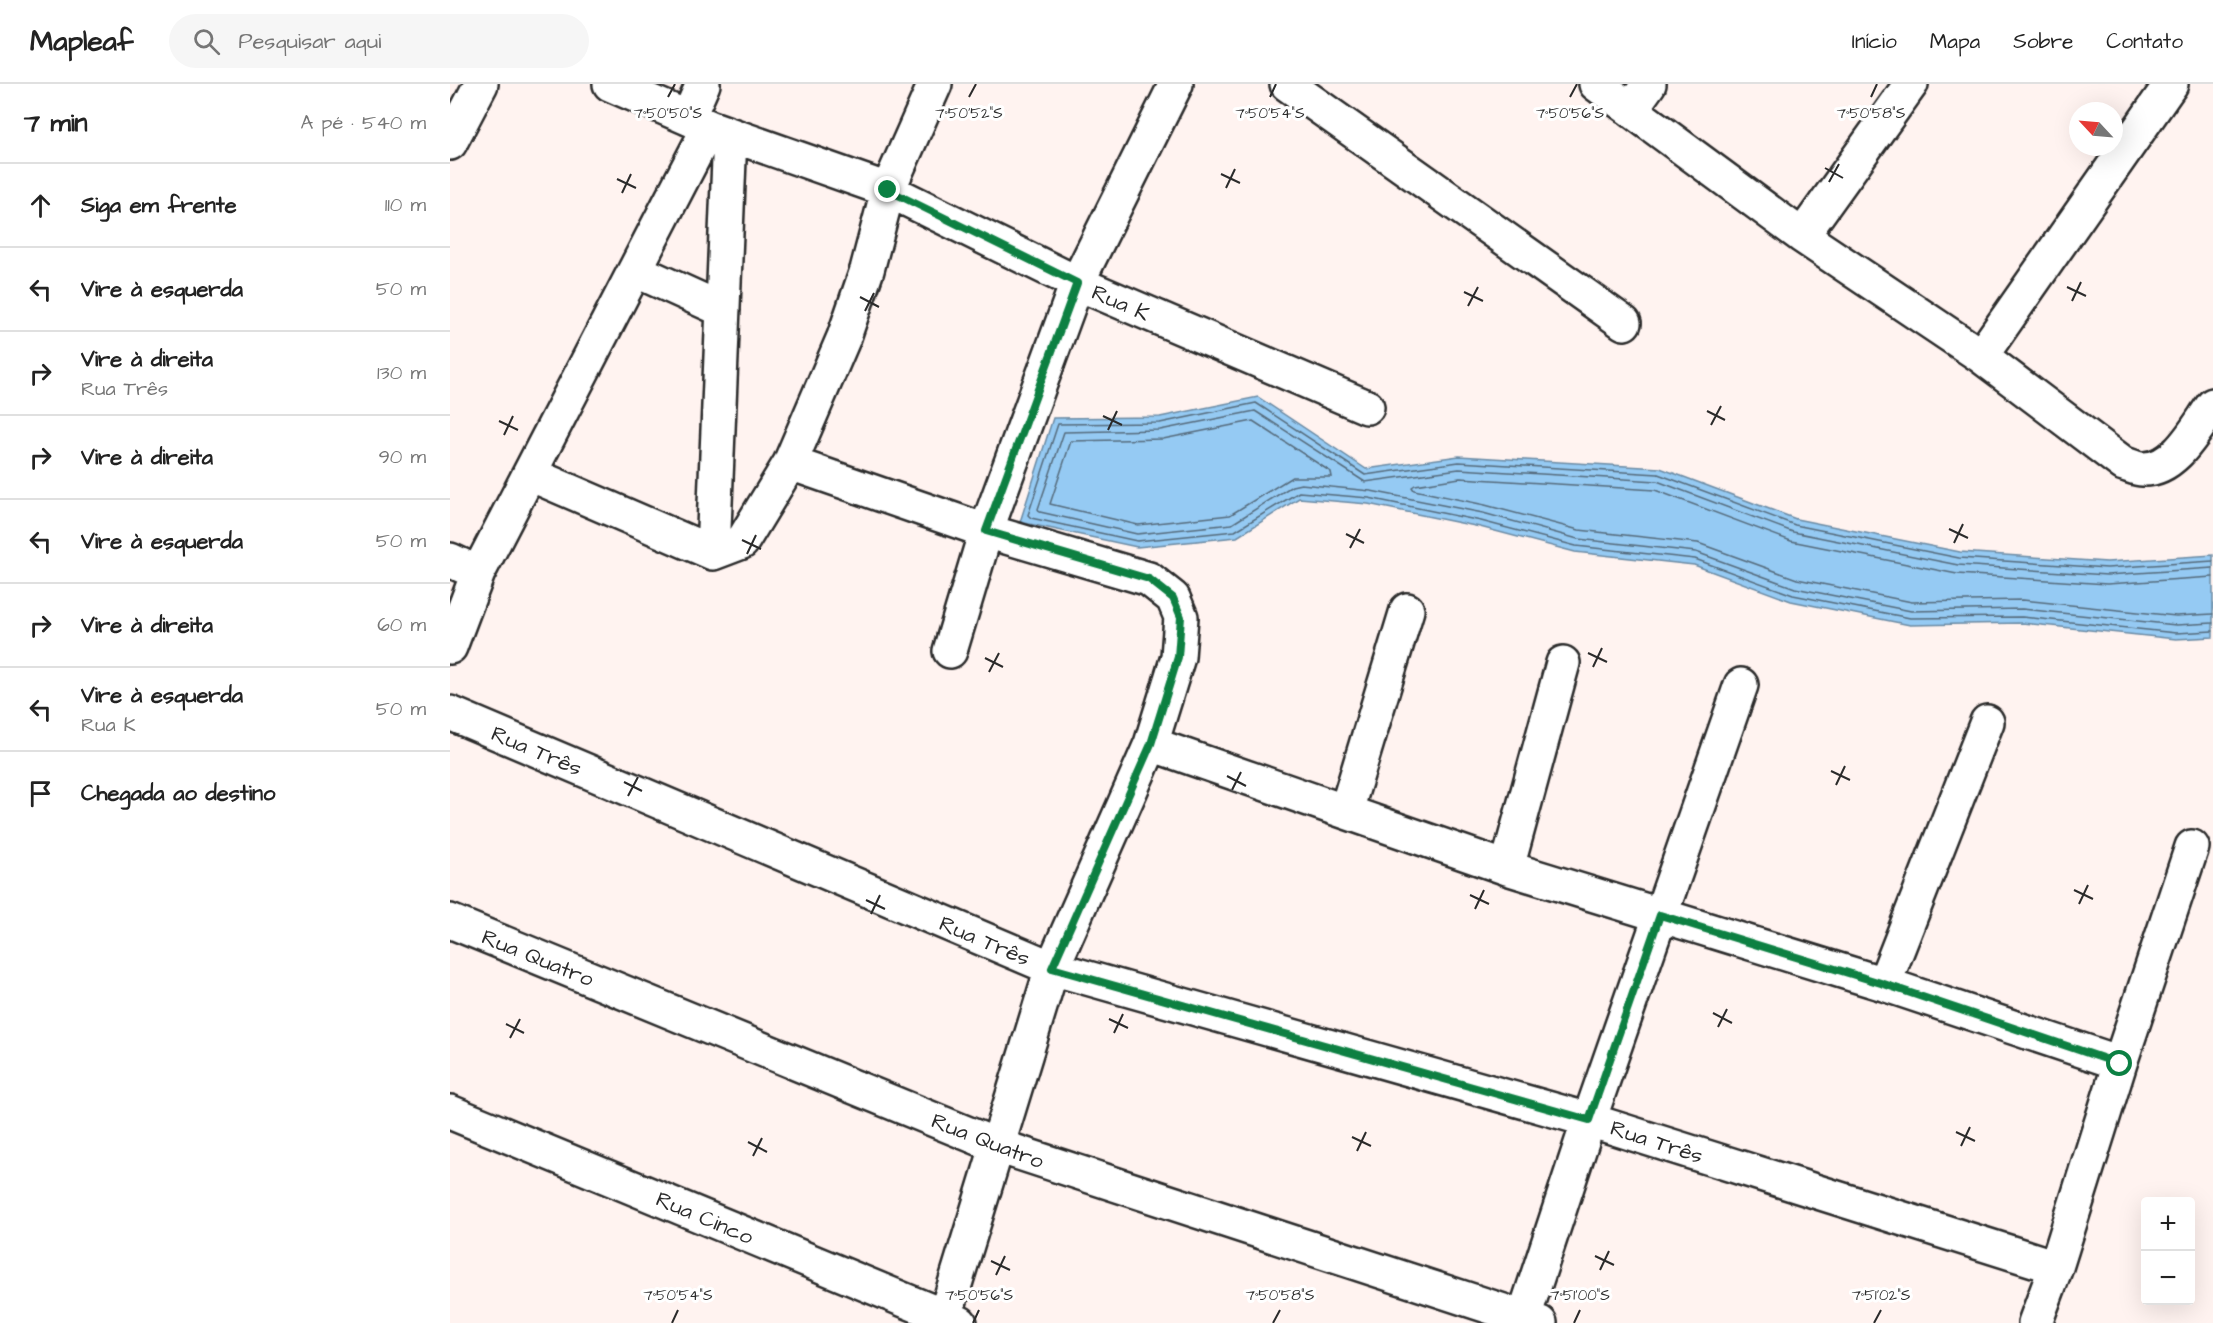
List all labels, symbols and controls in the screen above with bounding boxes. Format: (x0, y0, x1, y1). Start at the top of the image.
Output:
search box (169, 14, 589, 68)
text: Mapleaf (30, 22, 133, 61)
icon: search (190, 25, 223, 58)
text: Pesquisar aqui (238, 26, 381, 57)
text: Início (1852, 27, 1897, 56)
text: Mapa (1930, 27, 1980, 56)
text: Sobre (2013, 27, 2073, 56)
text: Contato (2106, 27, 2183, 56)
north arrow (2069, 102, 2123, 156)
text: 7°50'50"S (634, 103, 703, 124)
text: 7°50'52"S (935, 103, 1003, 124)
text: 7°50'54"S (1235, 103, 1305, 124)
text: 7°50'56"S (1536, 103, 1604, 124)
text: 7°50'58"S (1837, 103, 1906, 124)
text: 7 min (24, 105, 88, 141)
text: A pé · 540 m (300, 109, 426, 137)
route end (874, 176, 900, 202)
icon: ahead (24, 189, 57, 222)
text: Siga em frente (81, 190, 237, 221)
text: 110 m (385, 191, 426, 219)
icon: left (24, 273, 57, 306)
text: Vire à esquerda (81, 274, 243, 305)
text: 50 m (376, 275, 426, 303)
street label: Rua K (1087, 277, 1155, 330)
text: Vire à direita (81, 344, 213, 375)
icon: right (24, 357, 57, 390)
text: 130 m (377, 359, 426, 387)
text: Rua Três (81, 375, 168, 403)
icon: right (24, 441, 57, 474)
text: Vire à direita (81, 442, 213, 473)
text: 90 m (378, 443, 426, 471)
icon: left (24, 525, 57, 558)
text: Vire à esquerda (81, 526, 243, 557)
text: 50 m (376, 527, 426, 555)
icon: right (24, 609, 57, 642)
text: Vire à direita (81, 610, 213, 641)
text: 60 m (377, 611, 426, 639)
text: Vire à esquerda (81, 680, 243, 711)
icon: left (24, 693, 57, 726)
text: 50 m (376, 695, 426, 723)
text: Rua K (81, 711, 136, 739)
street label: Rua Três (486, 718, 586, 784)
icon: arrive (24, 777, 57, 810)
text: Chegada ao destino (81, 778, 275, 809)
street label: Rua Três (934, 908, 1034, 974)
street label: Rua Quatro (477, 922, 599, 995)
route start (2106, 1050, 2132, 1076)
street label: Rua Quatro (927, 1106, 1049, 1177)
street label: Rua Três (1606, 1113, 1707, 1172)
street label: Rua Cinco (651, 1184, 758, 1253)
map controls (2141, 1197, 2195, 1305)
button: + (2141, 1197, 2195, 1251)
button: − (2141, 1251, 2195, 1305)
text: 7°50'54"S (643, 1285, 713, 1306)
text: 7°50'56"S (945, 1285, 1013, 1306)
text: 7°50'58"S (1246, 1285, 1315, 1306)
text: 7°51'00"S (1550, 1285, 1610, 1306)
text: 7°51'02"S (1852, 1285, 1911, 1306)

